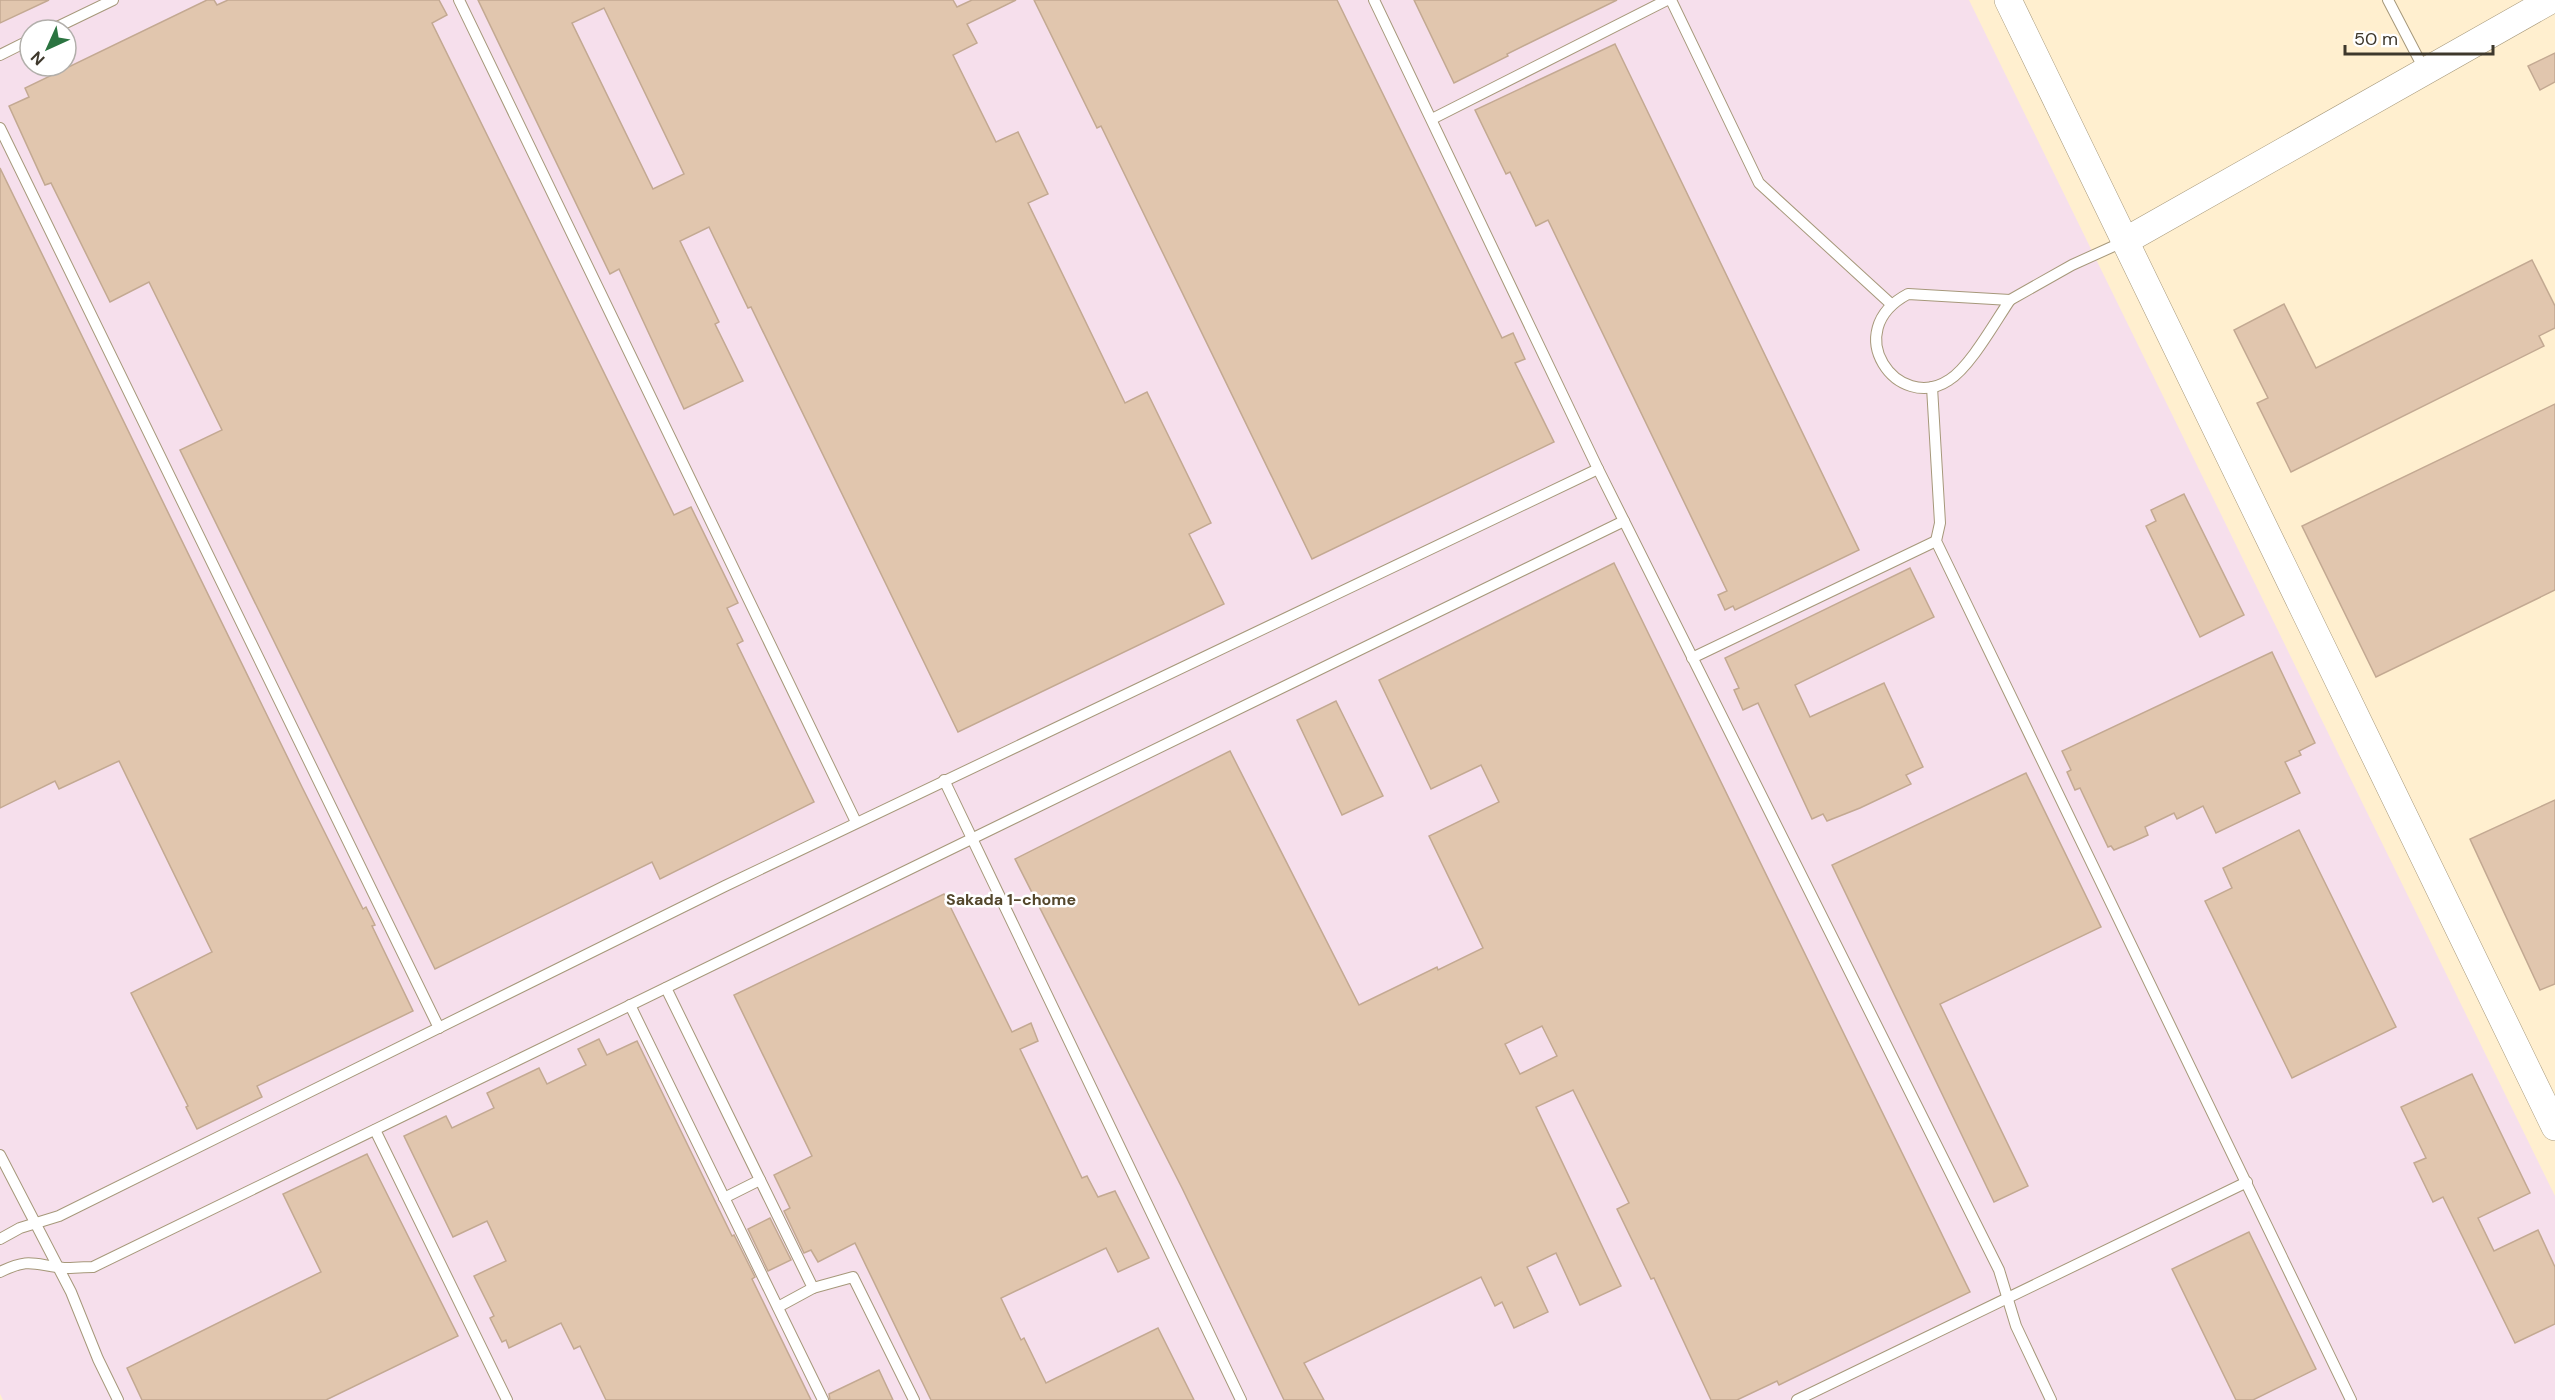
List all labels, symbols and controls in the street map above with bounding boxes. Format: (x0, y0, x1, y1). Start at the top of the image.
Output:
north arrow (18, 18, 78, 78)
scale bar (2345, 18, 2494, 56)
text: 50 m (2354, 27, 2398, 51)
text: N (26, 47, 49, 70)
district label: Sakada 1-chome (946, 889, 1076, 910)

